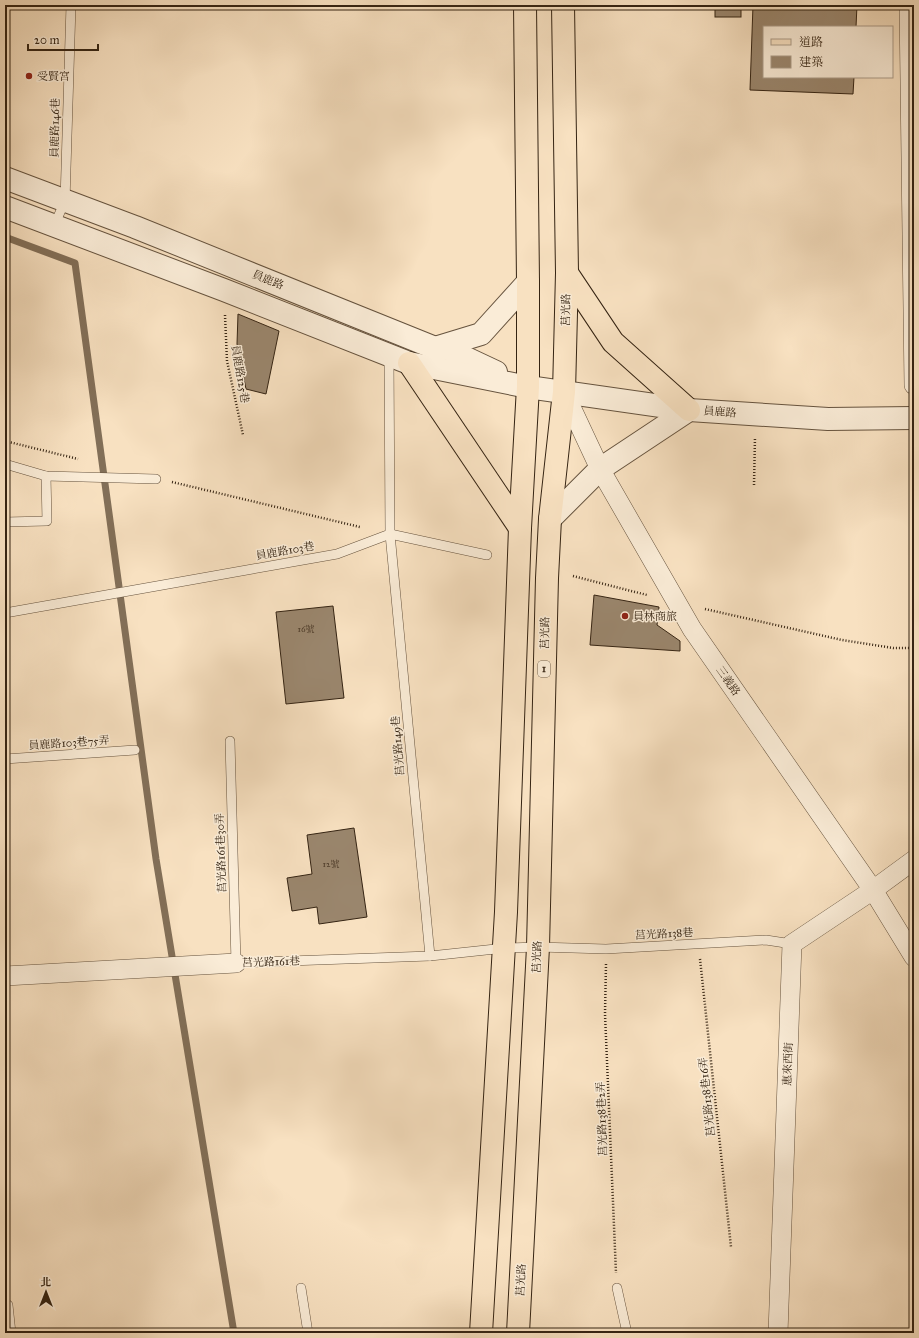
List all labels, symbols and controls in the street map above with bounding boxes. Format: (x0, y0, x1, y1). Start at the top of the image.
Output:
scale bar (28, 26, 98, 52)
legend (763, 26, 893, 78)
text: 20 m (34, 33, 60, 47)
text: 道路 (799, 35, 823, 49)
text: 建築 (799, 55, 823, 69)
place label: 受賢宮 (37, 70, 70, 83)
marker: 受賢宮 (24, 71, 34, 81)
street label: 員鹿路146巷 (48, 98, 62, 158)
street label: 員鹿路 (250, 268, 286, 292)
street label: 莒光路 (559, 293, 573, 327)
street label: 員鹿路125巷 (228, 344, 252, 404)
street label: 員鹿路 (703, 404, 737, 420)
street label: 員鹿路103巷 (255, 539, 315, 563)
place label: 員林商旅 (633, 610, 677, 623)
marker: 員林商旅 (620, 611, 630, 621)
street label: 莒光路 (538, 616, 552, 650)
house number: 16號 (297, 623, 315, 634)
road number: 1 (538, 661, 550, 677)
street label: 三義路 (713, 664, 743, 698)
street label: 莒光路149巷 (389, 715, 407, 777)
street label: 員鹿路103巷75弄 (28, 734, 110, 752)
street label: 莒光路161巷30弄 (213, 813, 229, 893)
house number: 12號 (323, 858, 340, 869)
street label: 莒光路138巷 (634, 926, 694, 942)
street label: 莒光路 (530, 940, 544, 974)
street label: 莒光路161巷 (242, 954, 300, 970)
street label: 惠來西街 (781, 1042, 795, 1086)
street label: 莒光路138巷16弄 (696, 1057, 718, 1137)
street label: 莒光路138巷2弄 (594, 1081, 610, 1157)
street label: 莒光路 (514, 1263, 528, 1297)
north arrow (26, 1272, 66, 1312)
text: 北 (41, 1276, 52, 1289)

